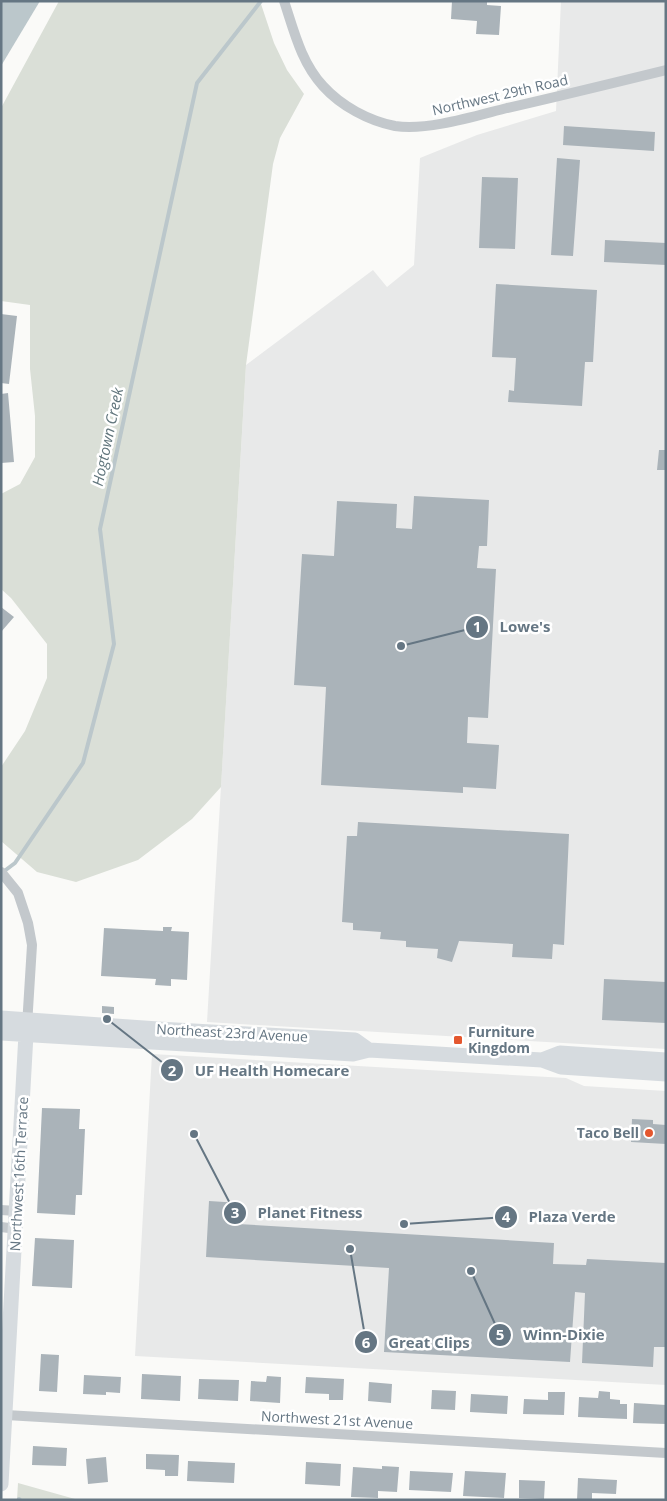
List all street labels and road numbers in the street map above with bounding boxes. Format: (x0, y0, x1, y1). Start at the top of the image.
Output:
street label: Northwest 29th Road (430, 70, 570, 119)
street label: Northeast 23rd Avenue (156, 1019, 308, 1046)
street label: Northwest 16th Terrace (5, 1096, 32, 1252)
street label: Northwest 21st Avenue (260, 1406, 414, 1433)

